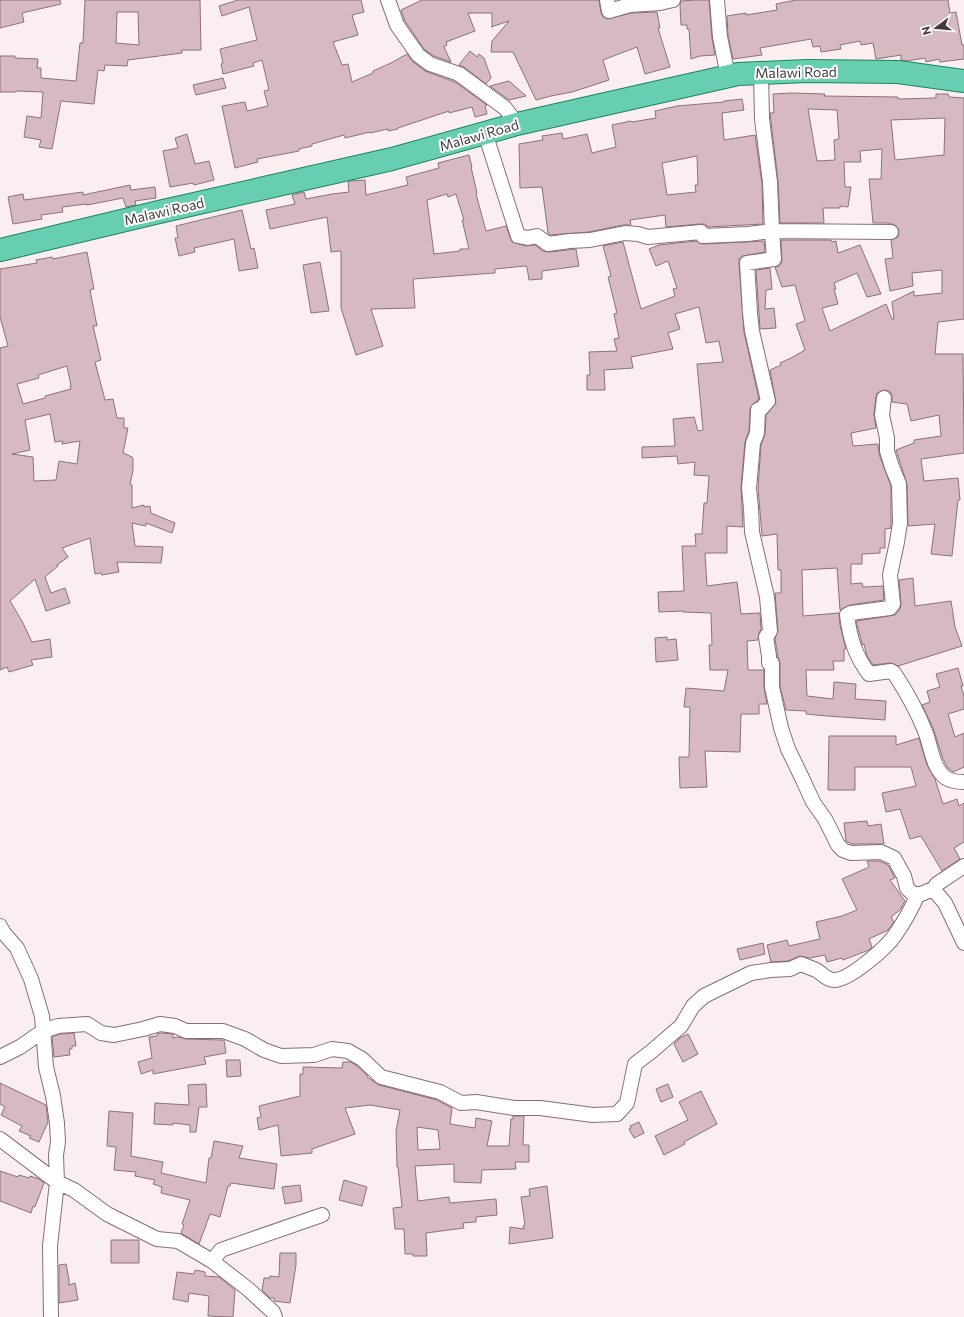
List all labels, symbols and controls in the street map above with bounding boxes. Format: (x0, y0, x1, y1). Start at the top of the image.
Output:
north arrow (916, 8, 956, 48)
text: N (919, 25, 933, 37)
street label: Malawi Road (755, 63, 837, 81)
street label: Malawi Road (437, 116, 521, 154)
street label: Malawi Road (122, 194, 206, 228)

